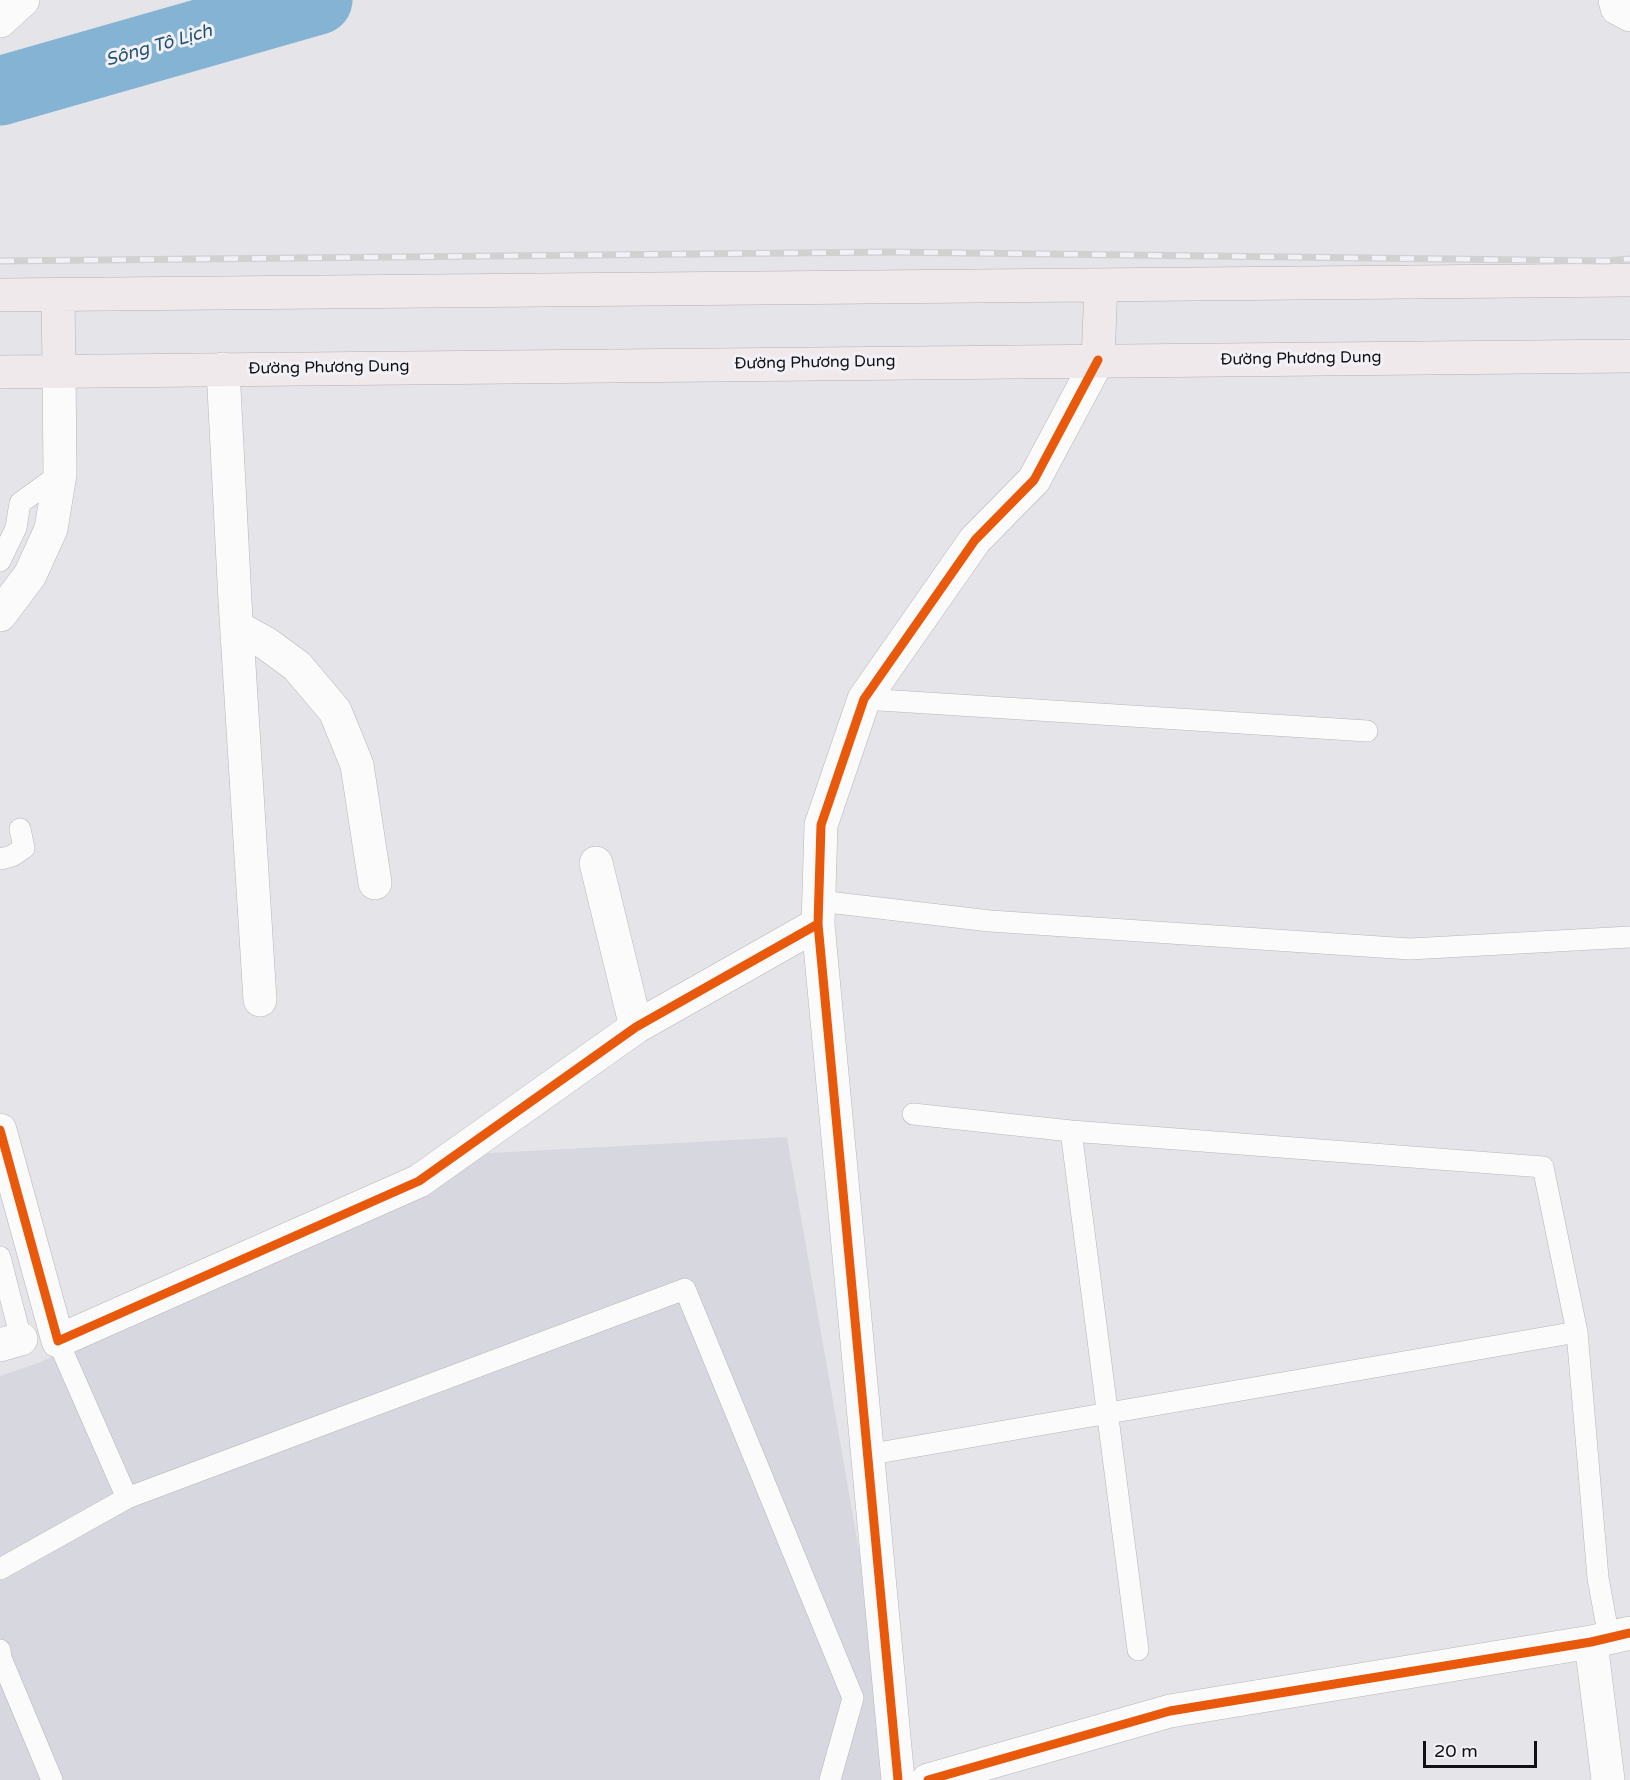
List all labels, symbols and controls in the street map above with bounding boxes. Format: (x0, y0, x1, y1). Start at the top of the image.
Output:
water label: Sông Tô Lịch (103, 20, 215, 72)
street label: Đường Phương Dung (1220, 348, 1382, 370)
street label: Đường Phương Dung (734, 352, 896, 374)
street label: Đường Phương Dung (248, 357, 410, 379)
scale bar (1426, 1729, 1540, 1767)
text: 20 m (1434, 1740, 1478, 1762)

